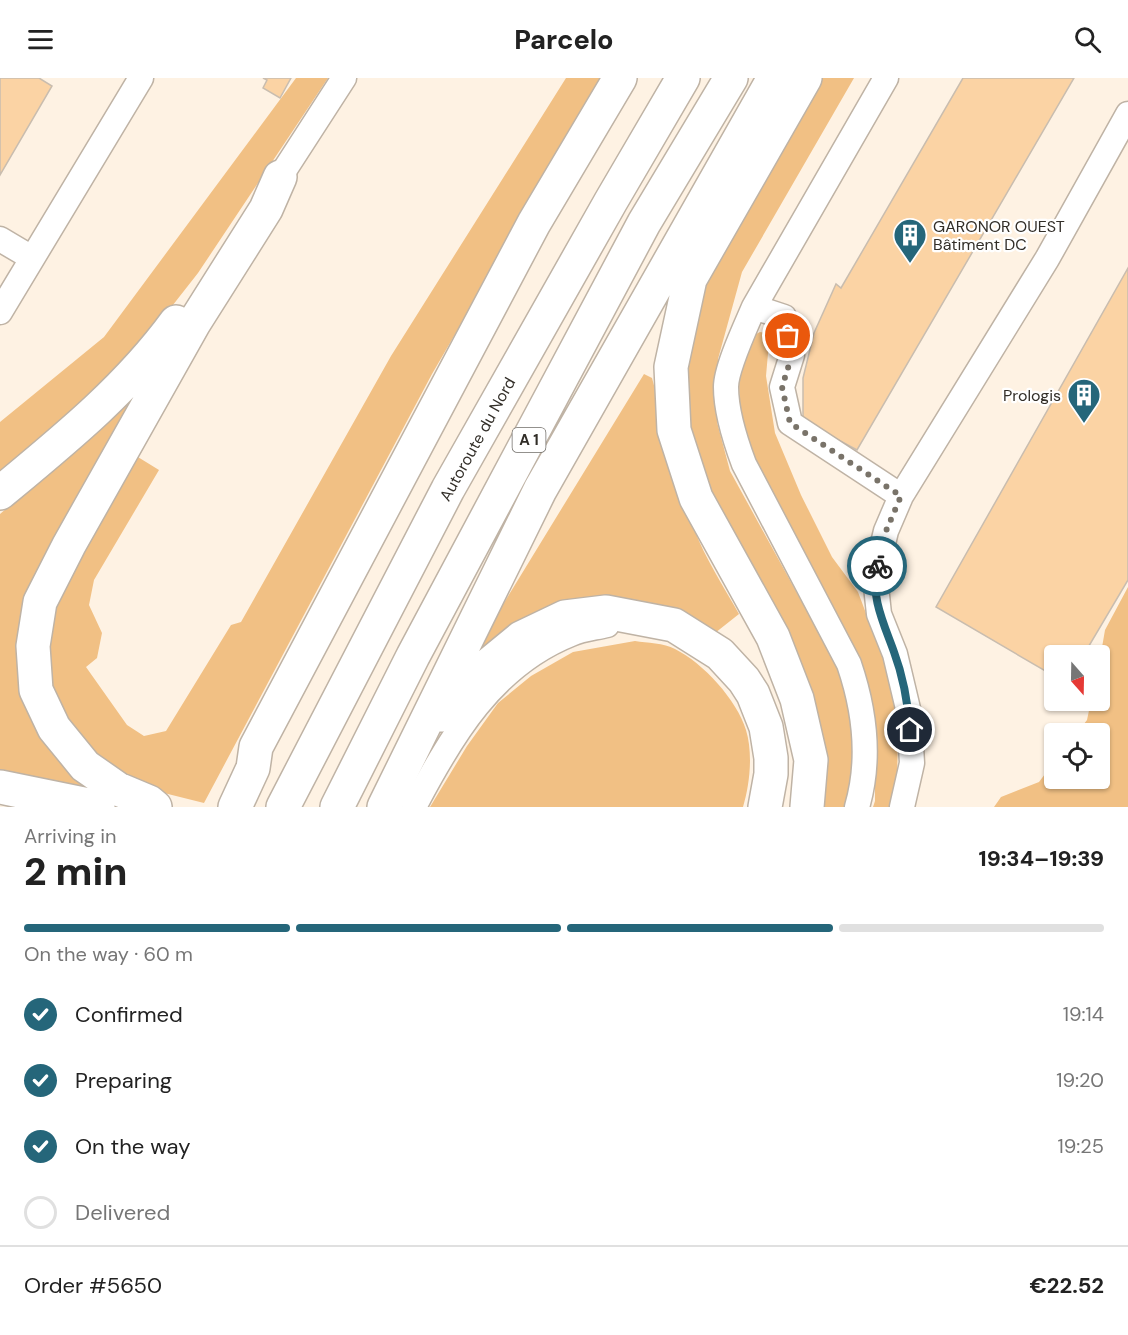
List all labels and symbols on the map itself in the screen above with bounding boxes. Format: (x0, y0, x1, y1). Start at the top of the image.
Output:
place label: GARONOR OUEST Bâtiment DC (933, 216, 1065, 255)
building icon: GARONOR OUEST Bâtiment DC (892, 217, 928, 264)
pin (762, 310, 813, 361)
street label: Autoroute du Nord (435, 374, 520, 505)
building icon: Prologis (1066, 377, 1102, 424)
place label: Prologis (1003, 385, 1061, 406)
road number: A 1 (512, 428, 546, 452)
courier (847, 536, 907, 596)
north arrow (1044, 645, 1110, 711)
pin (884, 704, 935, 755)

